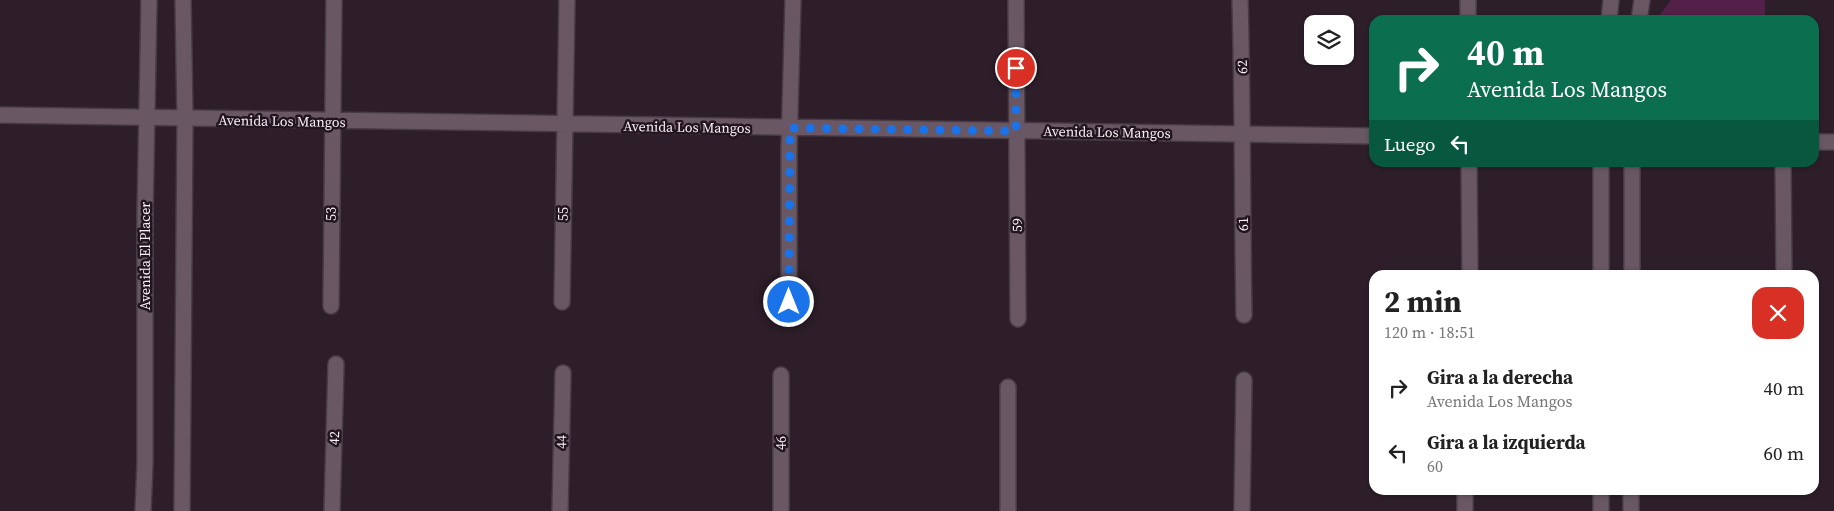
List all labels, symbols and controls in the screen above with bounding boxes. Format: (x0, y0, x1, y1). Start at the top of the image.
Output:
map controls (1304, 15, 1354, 65)
button: layers (1304, 15, 1354, 65)
text: 40 m (1467, 29, 1544, 77)
icon: right (1384, 35, 1449, 100)
pin (995, 47, 1037, 89)
icon: arrive (1002, 54, 1030, 82)
street label: 62 (1232, 60, 1252, 74)
text: Avenida Los Mangos (1467, 74, 1667, 104)
street label: Avenida Los Mangos (218, 110, 346, 132)
street label: Avenida Los Mangos (623, 116, 751, 138)
street label: Avenida Los Mangos (1043, 121, 1171, 143)
icon: left (1446, 130, 1474, 158)
text: Luego (1384, 131, 1436, 157)
street label: Avenida El Placer (135, 202, 155, 310)
street label: 53 (321, 207, 341, 221)
street label: 55 (553, 207, 573, 221)
street label: 61 (1233, 217, 1253, 231)
street label: 59 (1007, 218, 1027, 232)
position arrow (762, 275, 814, 327)
text: 2 min (1384, 281, 1462, 322)
button: close (1752, 287, 1804, 339)
text: 120 m · 18:51 (1384, 321, 1475, 343)
text: Gira a la derecha (1427, 364, 1573, 390)
icon: right (1384, 374, 1412, 402)
text: 40 m (1763, 375, 1804, 401)
text: Avenida Los Mangos (1427, 390, 1573, 412)
text: Gira a la izquierda (1427, 429, 1586, 455)
street label: 42 (324, 431, 344, 445)
street label: 44 (551, 435, 571, 449)
street label: 46 (771, 436, 791, 450)
icon: left (1384, 439, 1412, 467)
text: 60 m (1763, 440, 1804, 466)
text: 60 (1427, 455, 1443, 477)

